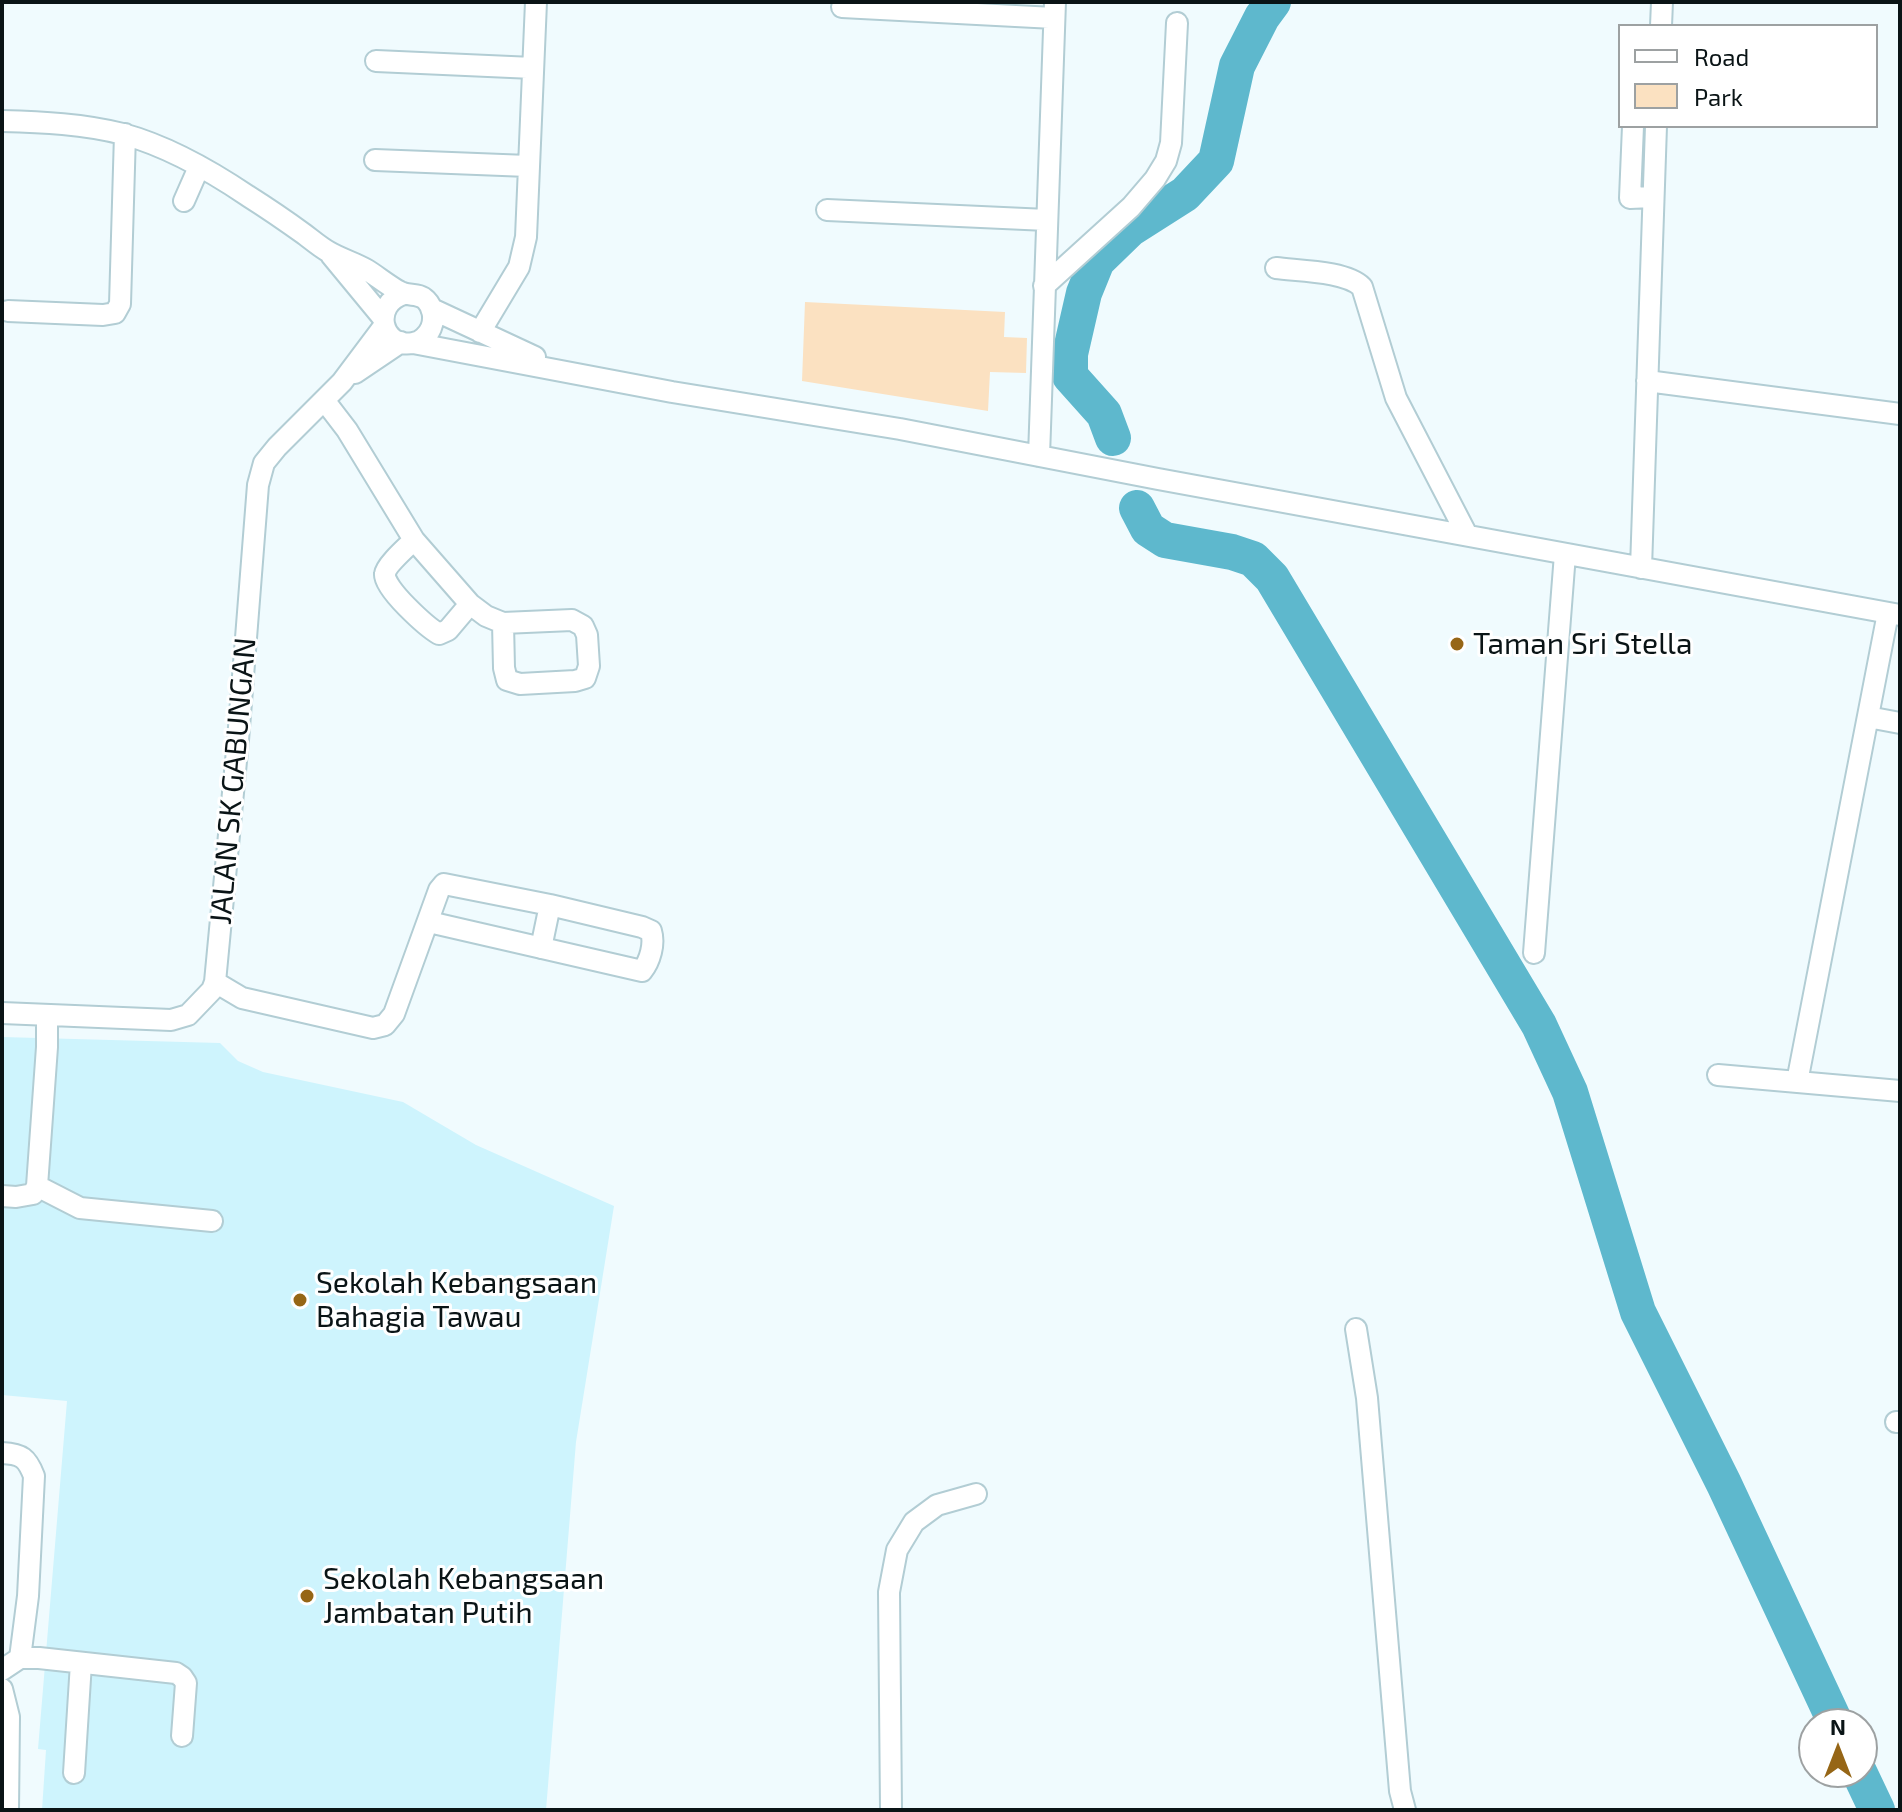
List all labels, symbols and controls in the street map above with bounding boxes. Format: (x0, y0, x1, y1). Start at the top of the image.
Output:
legend (1618, 24, 1878, 128)
text: Road (1694, 42, 1749, 71)
text: Park (1694, 82, 1743, 111)
place label: Taman Sri Stella (1473, 626, 1692, 662)
marker: Taman Sri Stella (1448, 635, 1466, 653)
street label: JALAN SK GABUNGAN (203, 636, 263, 926)
place label: Sekolah Kebangsaan Bahagia Tawau (316, 1265, 597, 1336)
marker: Sekolah Kebangsaan Bahagia Tawau (291, 1291, 309, 1309)
place label: Sekolah Kebangsaan Jambatan Putih (323, 1561, 604, 1632)
marker: Sekolah Kebangsaan Jambatan Putih (298, 1587, 316, 1605)
north arrow (1798, 1708, 1878, 1788)
text: N (1830, 1713, 1846, 1739)

